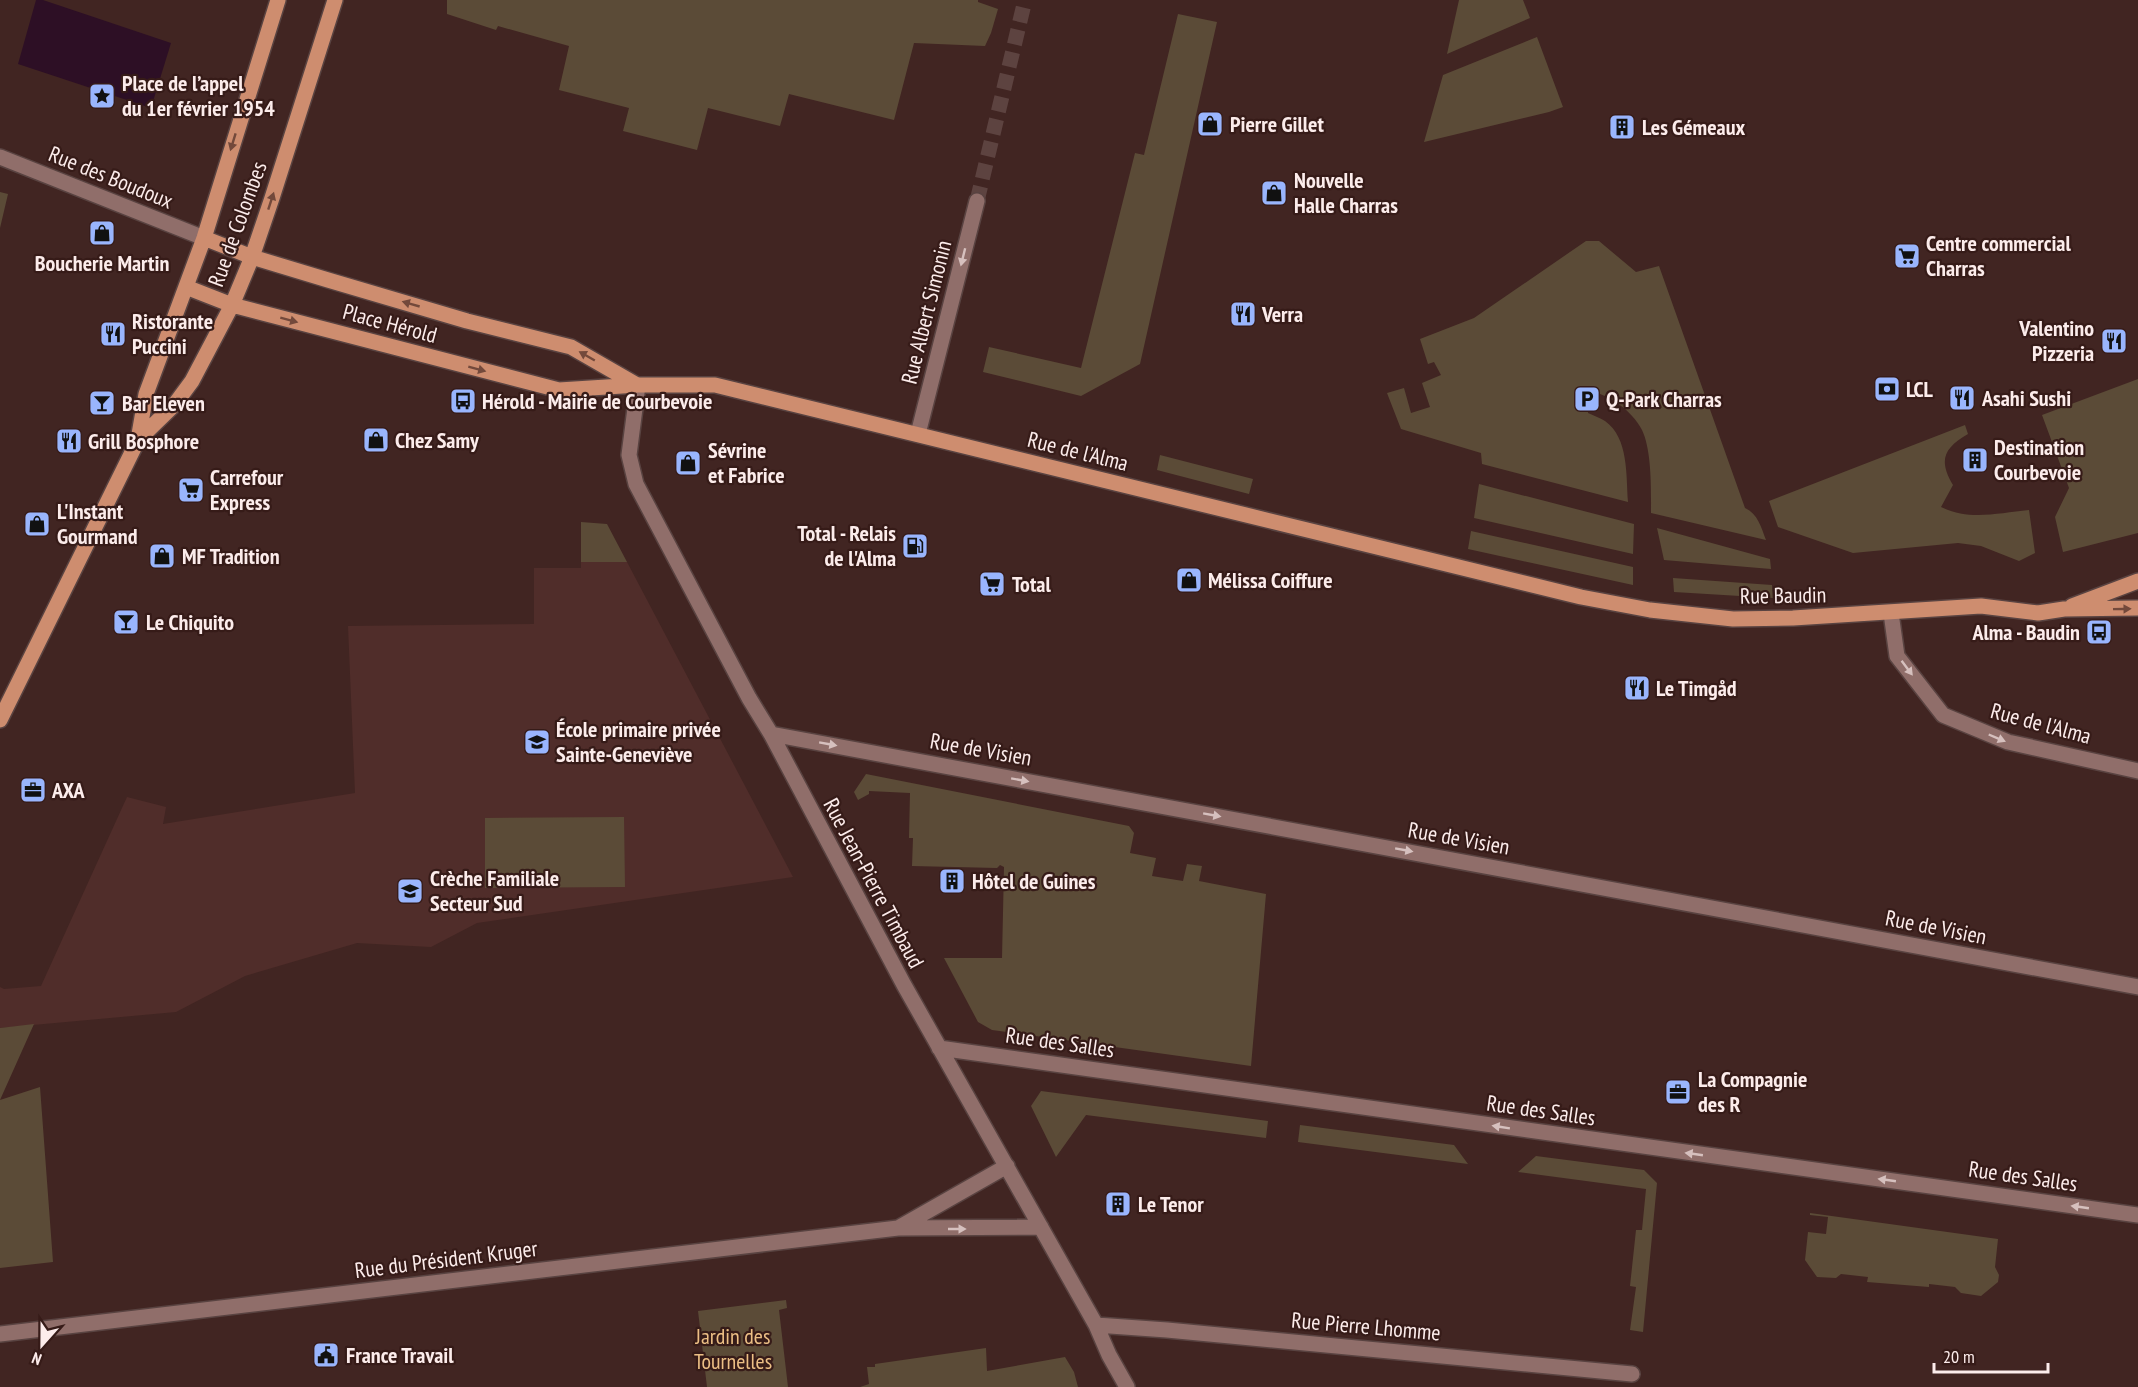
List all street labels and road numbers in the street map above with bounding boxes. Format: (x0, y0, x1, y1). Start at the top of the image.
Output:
street label: Rue des Boudoux (45, 139, 177, 215)
street label: Rue de Colombes (201, 158, 273, 290)
street label: Rue Albert Simonin (895, 237, 957, 387)
street label: Place Hérold (340, 297, 440, 349)
street label: Rue de l'Alma (1025, 425, 1131, 477)
street label: Rue Baudin (1739, 580, 1827, 610)
street label: Rue de l'Alma (1988, 696, 2094, 750)
street label: Rue de Visien (928, 726, 1034, 772)
street label: Rue Jean-Pierre Timbaud (817, 793, 931, 973)
street label: Rue de Visien (1406, 815, 1512, 861)
street label: Rue de Visien (1883, 903, 1989, 951)
street label: Rue des Salles (1004, 1021, 1116, 1063)
street label: Rue des Salles (1485, 1089, 1597, 1131)
street label: Rue des Salles (1967, 1155, 2079, 1197)
street label: Rue du Président Kruger (353, 1234, 539, 1284)
street label: Rue Pierre Lhomme (1290, 1306, 1442, 1346)

